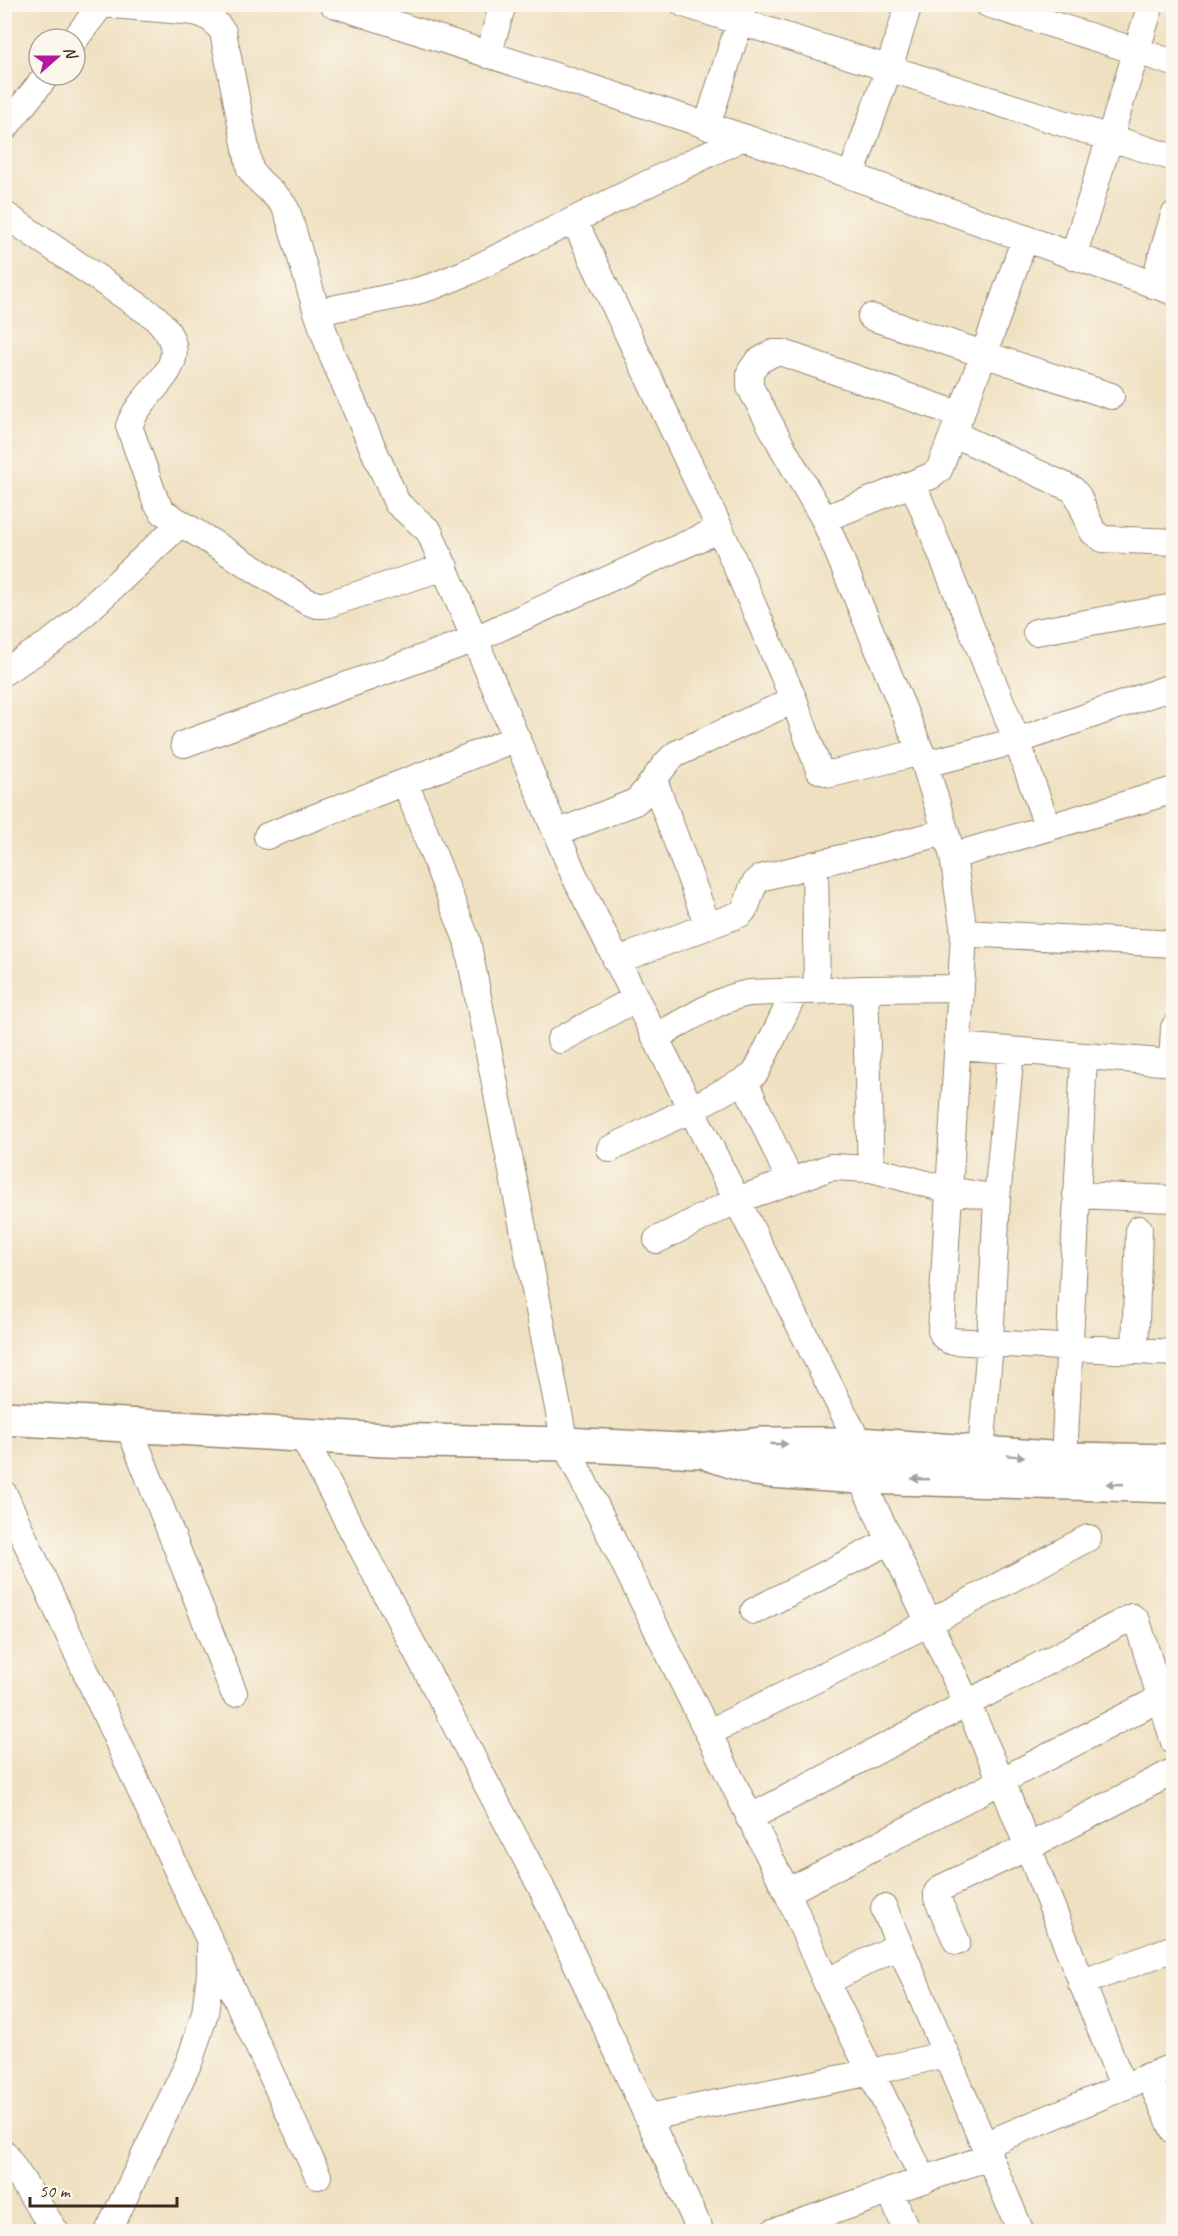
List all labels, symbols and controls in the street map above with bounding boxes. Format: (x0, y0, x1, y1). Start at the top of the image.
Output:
north arrow (27, 27, 87, 87)
text: N (59, 44, 82, 63)
one-way arrow (770, 1439, 789, 1449)
one-way arrow (1007, 1451, 1026, 1461)
one-way arrow (911, 1474, 930, 1483)
one-way arrow (1106, 1480, 1125, 1489)
scale bar (30, 2170, 177, 2208)
text: 50 m (39, 2180, 72, 2202)

